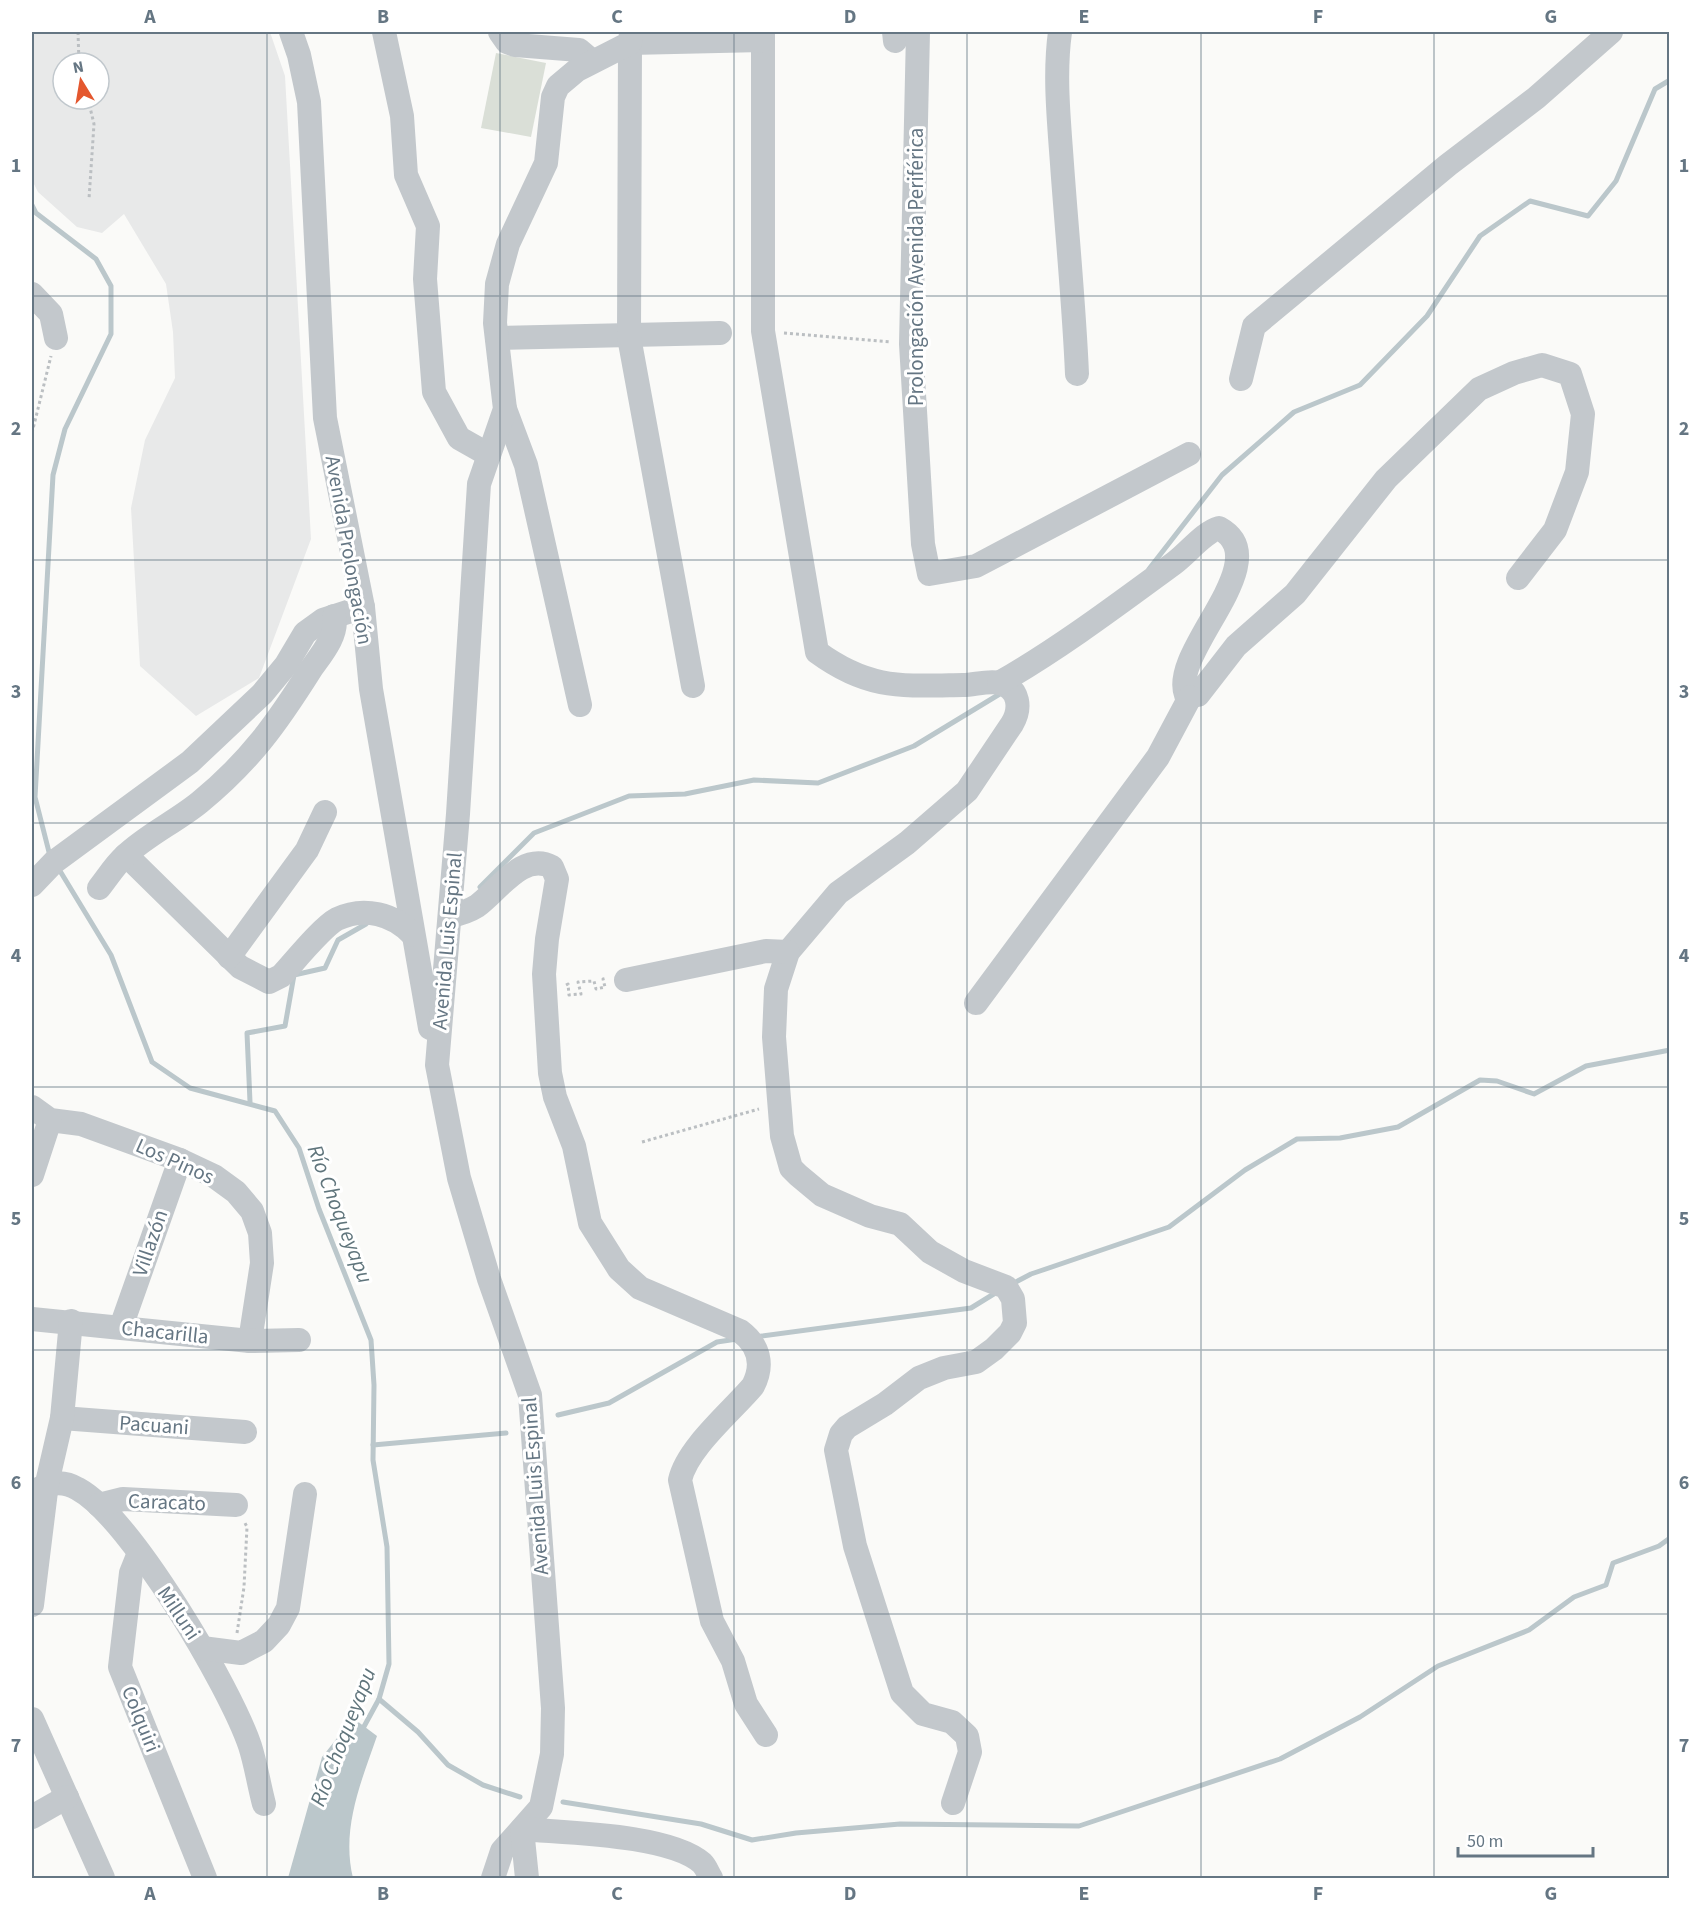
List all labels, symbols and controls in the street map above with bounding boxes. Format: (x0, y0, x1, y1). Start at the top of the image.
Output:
text: A (143, 3, 156, 31)
text: B (377, 3, 389, 31)
text: C (611, 3, 623, 31)
text: D (844, 3, 856, 31)
text: E (1079, 3, 1089, 31)
text: F (1313, 3, 1323, 31)
text: G (1545, 3, 1557, 31)
north arrow (51, 51, 111, 111)
text: N (71, 55, 86, 79)
street label: Prolongación Avenida Periférica (901, 128, 931, 406)
text: 1 (11, 152, 21, 180)
text: 1 (1679, 152, 1689, 180)
text: 2 (11, 415, 21, 443)
text: 2 (1679, 415, 1689, 443)
street label: Avenida Prolongación (318, 453, 380, 647)
text: 3 (11, 678, 21, 706)
text: 3 (1679, 678, 1689, 706)
street label: Avenida Luis Espinal (424, 851, 470, 1031)
text: 4 (11, 942, 22, 970)
text: 4 (1679, 942, 1690, 970)
street label: Los Pinos (131, 1130, 219, 1192)
water label: Río Choqueyapu (299, 1140, 381, 1288)
text: 5 (11, 1205, 21, 1233)
text: 5 (1679, 1205, 1689, 1233)
street label: Villazón (125, 1206, 175, 1280)
street label: Chacarilla (120, 1312, 210, 1352)
street label: Avenida Luis Espinal (514, 1396, 556, 1576)
street label: Pacuani (118, 1408, 190, 1442)
text: 6 (11, 1469, 21, 1497)
text: 6 (1679, 1469, 1689, 1497)
street label: Caracato (128, 1486, 206, 1518)
street label: Milluni (150, 1580, 208, 1646)
water label: Río Choqueyapu (302, 1663, 384, 1811)
street label: Colquiri (114, 1681, 168, 1757)
text: 7 (11, 1732, 21, 1760)
text: 7 (1679, 1732, 1689, 1760)
scale bar (1458, 1820, 1593, 1858)
text: 50 m (1467, 1829, 1503, 1854)
text: A (143, 1880, 156, 1908)
text: B (377, 1880, 389, 1908)
text: C (611, 1880, 623, 1908)
text: D (844, 1880, 856, 1908)
text: E (1079, 1880, 1089, 1908)
text: F (1313, 1880, 1323, 1908)
text: G (1545, 1880, 1557, 1908)

